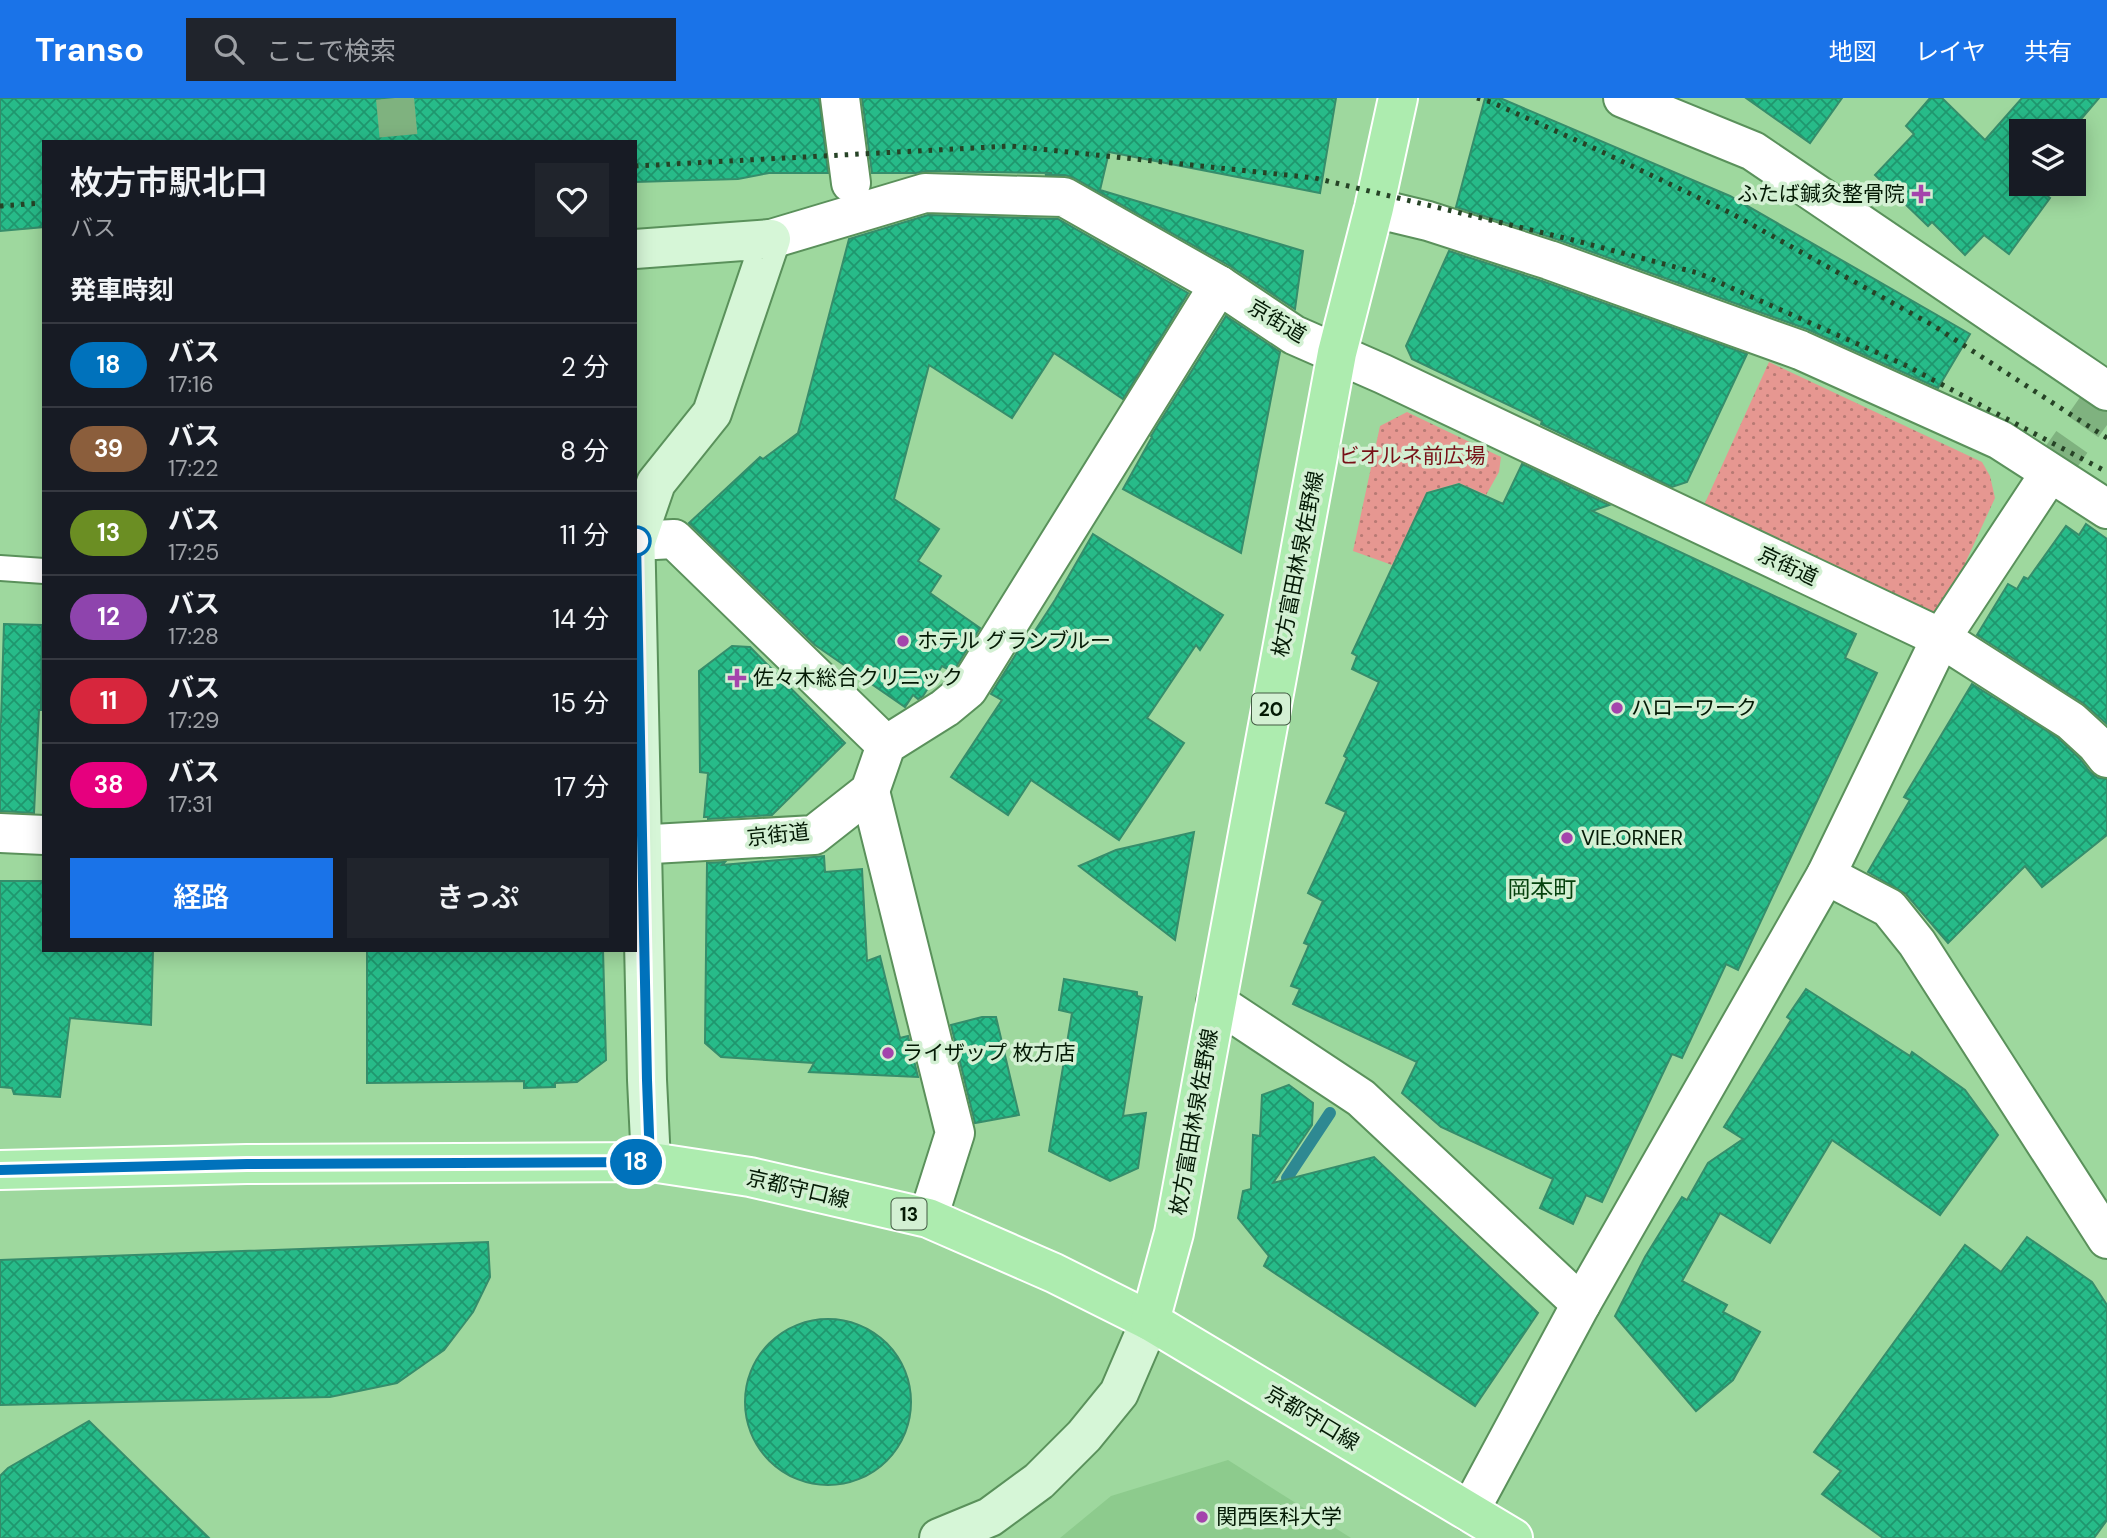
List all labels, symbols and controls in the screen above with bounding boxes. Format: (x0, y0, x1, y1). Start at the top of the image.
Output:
search box (186, 18, 676, 81)
text: Transo (35, 28, 144, 71)
icon: search (210, 30, 248, 68)
text: ここで検索 (266, 34, 396, 68)
text: 地図 (1829, 36, 1877, 67)
text: レイヤ (1915, 36, 1986, 67)
text: 共有 (2024, 36, 2072, 67)
map controls (2009, 119, 2086, 196)
button: layers (2009, 119, 2086, 196)
text: 枚方市駅北口 (70, 161, 268, 204)
button: heart (535, 163, 609, 237)
place label: ふたば鍼灸整骨院 (1737, 180, 1905, 208)
marker: ふたば鍼灸整骨院 (1911, 184, 1931, 204)
text: バス (70, 213, 116, 243)
text: 発車時刻 (70, 273, 174, 307)
street label: 京街道 (1243, 293, 1311, 349)
text: バス (168, 335, 220, 369)
text: 18 (97, 349, 120, 380)
text: 2 分 (561, 350, 609, 384)
text: 17:16 (168, 369, 214, 399)
text: バス (168, 419, 220, 453)
text: 39 (94, 433, 123, 464)
text: 8 分 (560, 434, 609, 468)
park label: ビオルネ前広場 (1339, 442, 1486, 470)
text: 17:22 (168, 453, 219, 483)
street label: 枚方富田林泉佐野線 (1266, 469, 1330, 659)
text: バス (168, 503, 220, 537)
text: 13 (97, 517, 120, 548)
text: 11 分 (560, 518, 609, 552)
unlabelled marker (621, 526, 651, 556)
text: 17:25 (168, 537, 219, 567)
street label: 京街道 (1754, 540, 1822, 592)
text: バス (168, 587, 220, 621)
text: 12 (97, 601, 120, 632)
text: 14 分 (552, 602, 609, 636)
text: 17:28 (168, 621, 219, 651)
place label: ホテル グランブルー (917, 627, 1111, 655)
marker: ホテル グランブルー (895, 633, 911, 649)
place label: 佐々木総合クリニック (753, 664, 963, 692)
marker: 佐々木総合クリニック (727, 668, 747, 688)
text: バス (168, 671, 220, 705)
text: 11 (100, 685, 117, 716)
text: 15 分 (552, 686, 609, 720)
road number: 20 (1252, 694, 1290, 724)
place label: ハローワーク (1631, 694, 1757, 722)
marker: ハローワーク (1609, 700, 1625, 716)
text: 17:29 (168, 705, 220, 735)
text: バス (168, 755, 220, 789)
text: 38 (94, 769, 123, 800)
text: 17 分 (554, 770, 609, 804)
text: 17:31 (168, 789, 212, 819)
street label: 京街道 (745, 818, 811, 852)
place label: VIE.ORNER (1581, 824, 1683, 852)
marker: VIE.ORNER (1559, 830, 1575, 846)
button: 経路 (70, 858, 333, 938)
button: きっぷ (347, 858, 609, 938)
district label: 岡本町 (1508, 874, 1577, 904)
street label: 枚方富田林泉佐野線 (1164, 1027, 1224, 1217)
place label: ライザップ 枚方店 (902, 1039, 1076, 1067)
marker: ライザップ 枚方店 (880, 1045, 896, 1061)
line badge: 18 (604, 1139, 668, 1185)
text: 18 (624, 1146, 648, 1177)
street label: 京都守口線 (744, 1164, 852, 1214)
road number: 13 (892, 1198, 926, 1230)
street label: 京都守口線 (1260, 1379, 1364, 1457)
place label: 関西医科大学 (1216, 1503, 1342, 1531)
marker: 関西医科大学 (1194, 1509, 1210, 1525)

